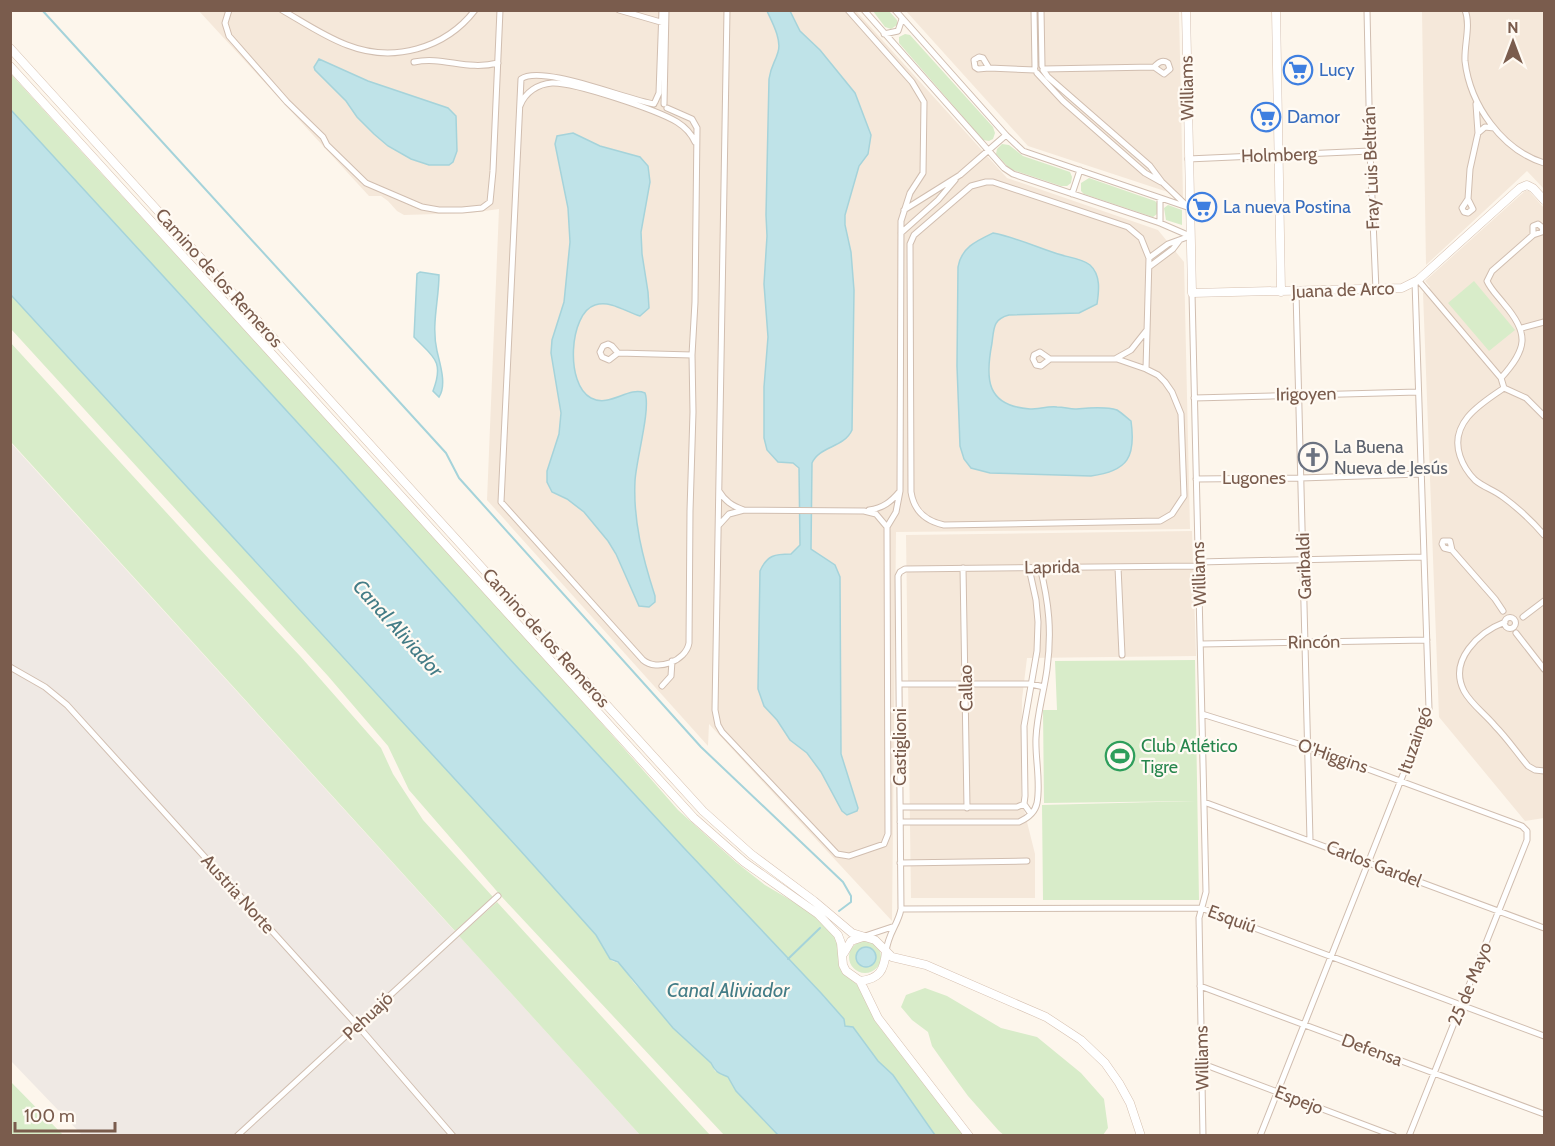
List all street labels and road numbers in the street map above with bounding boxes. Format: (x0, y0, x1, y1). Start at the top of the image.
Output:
street label: Williams (1175, 55, 1199, 121)
street label: Fray Luis Beltrán (1358, 106, 1384, 230)
street label: Holmberg (1241, 143, 1318, 167)
street label: Camino de los Remeros (151, 204, 287, 352)
street label: Juana de Arco (1290, 277, 1395, 303)
street label: Irigoyen (1275, 382, 1337, 406)
street label: Lugones (1222, 467, 1286, 489)
street label: Garibaldi (1292, 532, 1316, 600)
street label: Williams (1187, 541, 1211, 607)
street label: Laprida (1024, 556, 1080, 578)
street label: Camino de los Remeros (478, 564, 614, 712)
street label: Rincón (1287, 631, 1341, 653)
street label: Callao (955, 664, 977, 712)
street label: Ituzaingó (1393, 703, 1437, 777)
street label: Castiglioni (889, 708, 911, 786)
street label: O'Higgins (1295, 734, 1371, 778)
street label: Carlos Gardel (1323, 836, 1426, 893)
street label: Austria Norte (197, 850, 279, 938)
street label: Esquiú (1205, 900, 1259, 938)
street label: 25 de Mayo (1443, 939, 1497, 1029)
street label: Pehuajó (338, 987, 398, 1045)
street label: Williams (1190, 1025, 1214, 1091)
street label: Defensa (1338, 1029, 1406, 1071)
street label: Espejo (1272, 1081, 1327, 1119)

